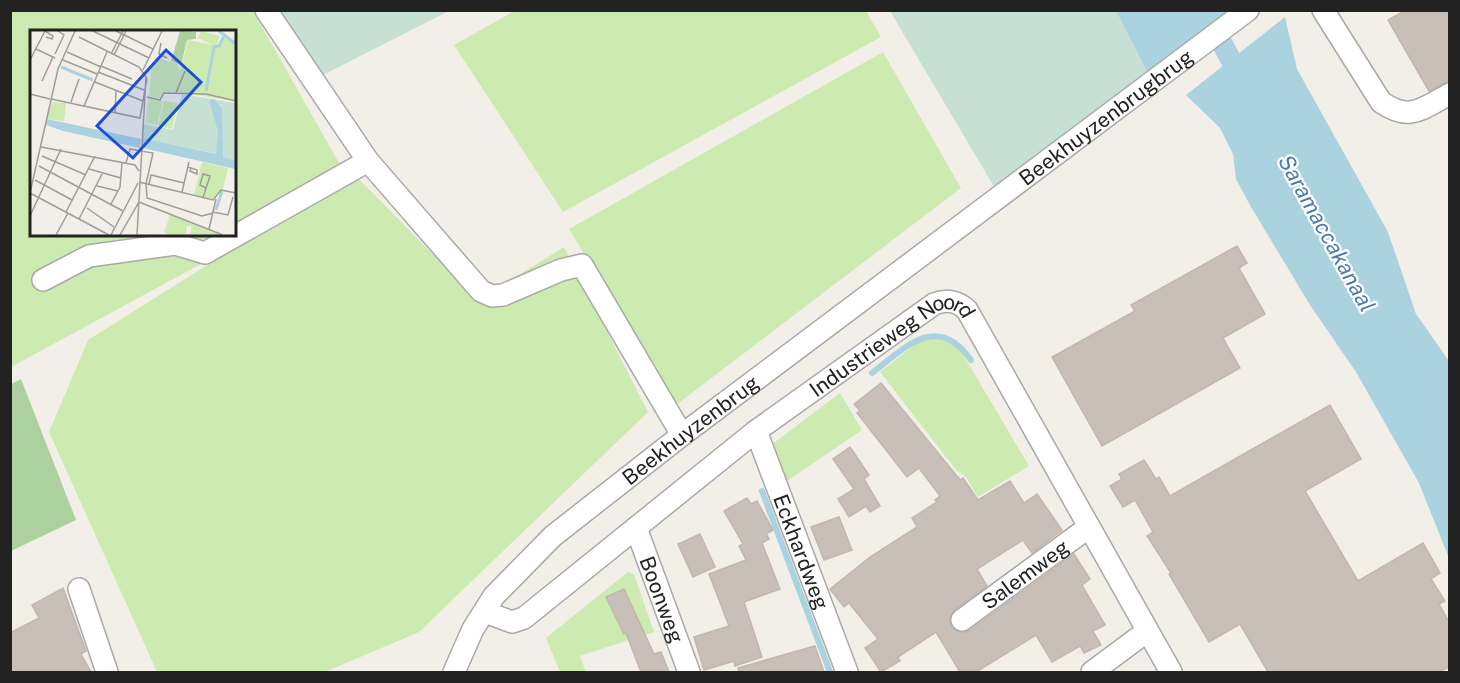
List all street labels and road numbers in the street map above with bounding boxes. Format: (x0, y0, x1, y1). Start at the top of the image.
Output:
street label: Beekhuyzenbrugbrug (1014, 43, 1198, 190)
street label: Industrieweg Noord (804, 288, 981, 402)
street label: Beekhuyzenbrug (617, 369, 764, 490)
street label: Eckhardweg (768, 491, 835, 613)
street label: Salemweg (976, 534, 1074, 614)
street label: Boonweg (635, 552, 690, 646)

